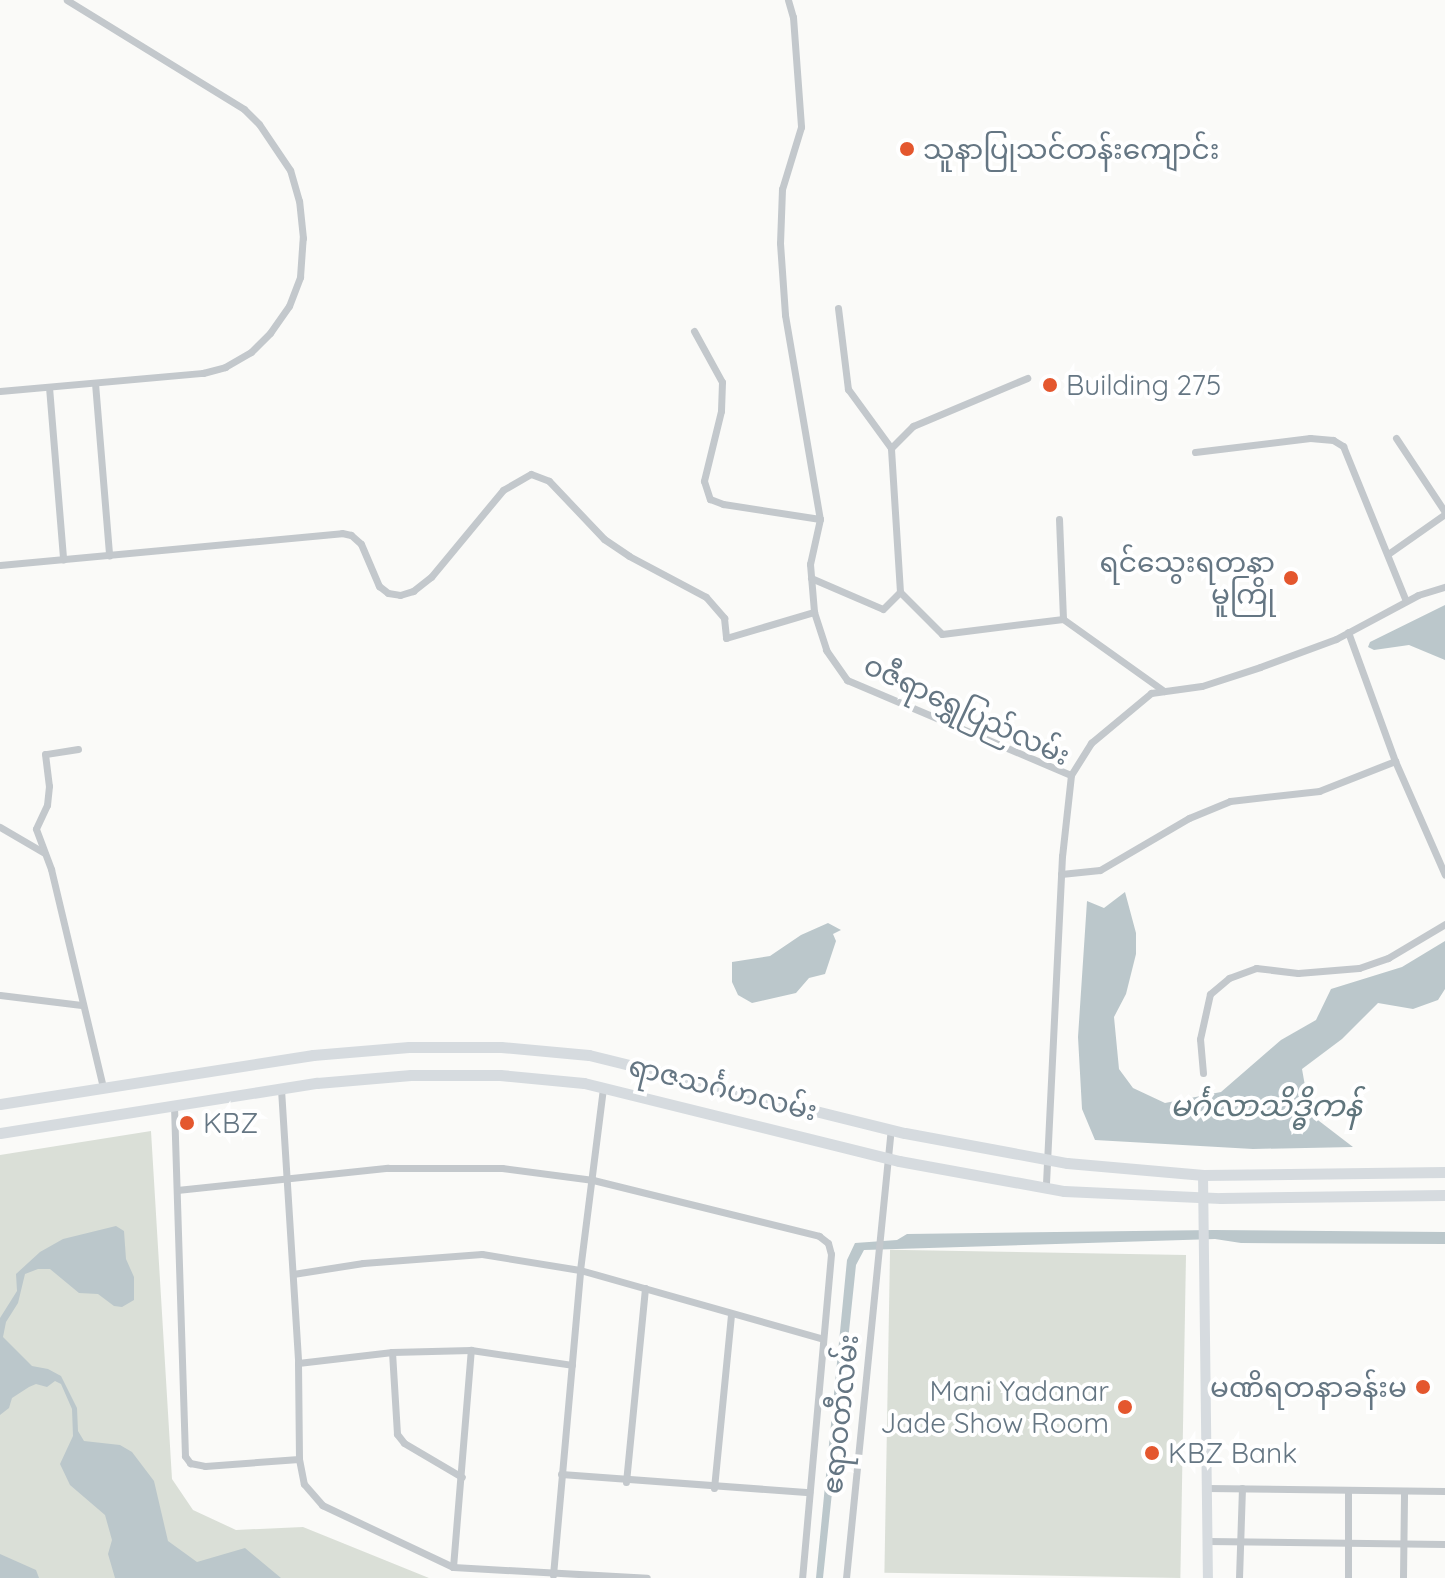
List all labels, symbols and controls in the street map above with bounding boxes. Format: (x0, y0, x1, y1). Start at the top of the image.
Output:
place label: သူနာပြုသင်တန်းကျောင်း (923, 132, 1219, 166)
marker: သူနာပြုသင်တန်းကျောင်း (898, 140, 916, 158)
place label: Building 275 (1066, 368, 1221, 402)
marker: Building 275 (1041, 376, 1059, 394)
place label: ရင်သွေးရတနာ မူကြို (1099, 545, 1275, 611)
marker: ရင်သွေးရတနာ မူကြို (1282, 569, 1300, 587)
street label: ဝဇီရာရွှေပြည်လမ်း (859, 648, 1075, 772)
street label: ရာဇသင်္ဂဟလမ်း (625, 1048, 821, 1128)
water label: မင်္ဂလာသိဒ္ဓိကန် (1170, 1087, 1362, 1123)
place label: KBZ (203, 1106, 258, 1140)
marker: KBZ (178, 1114, 196, 1132)
street label: ဧရာဝတီလမ်း (815, 1333, 865, 1495)
place label: မဏိရတနာခန်းမ (1210, 1370, 1407, 1404)
place label: Mani Yadanar Jade Show Room (880, 1374, 1109, 1440)
marker: မဏိရတနာခန်းမ (1414, 1378, 1432, 1396)
marker: Mani Yadanar Jade Show Room (1116, 1398, 1134, 1416)
place label: KBZ Bank (1168, 1436, 1297, 1470)
marker: KBZ Bank (1143, 1444, 1161, 1462)

